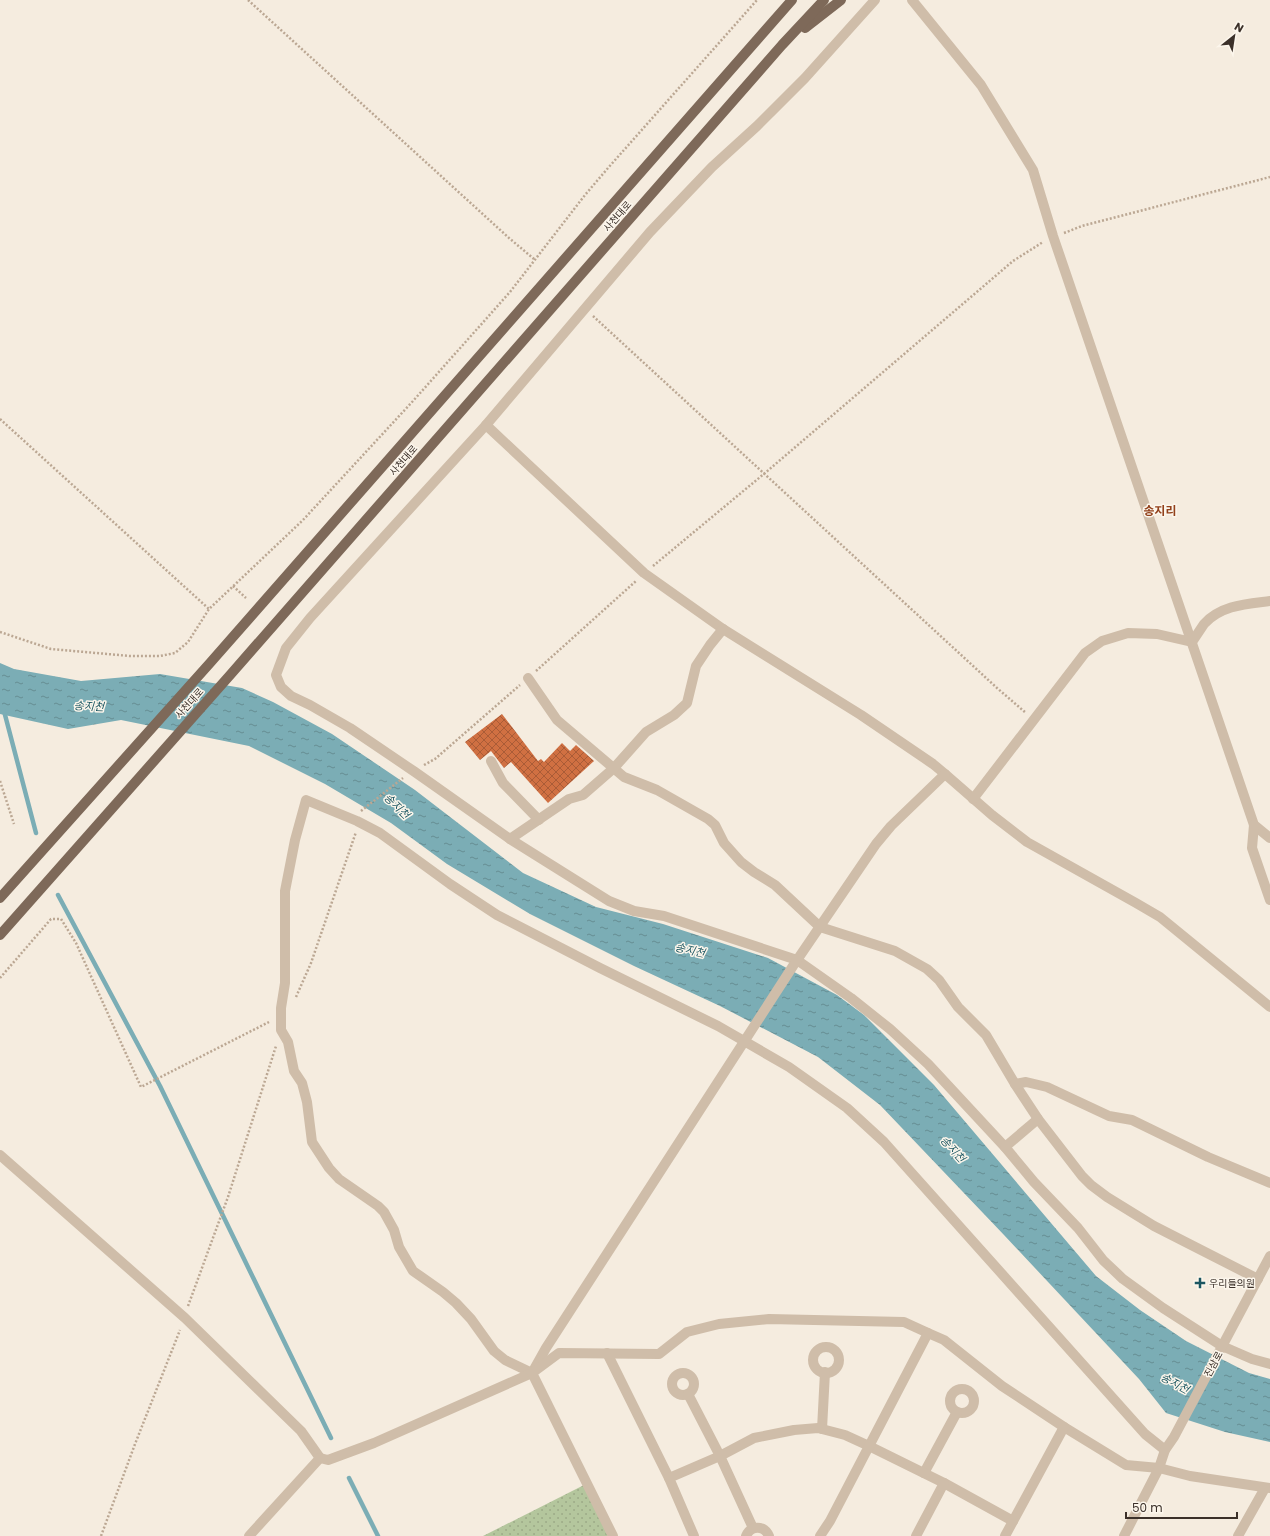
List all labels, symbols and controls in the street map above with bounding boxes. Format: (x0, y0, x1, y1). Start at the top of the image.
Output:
north arrow (1214, 16, 1254, 56)
text: N (1231, 18, 1247, 36)
street label: 사천대로 (600, 198, 635, 235)
street label: 사천대로 (386, 442, 421, 479)
district label: 송지리 (1143, 502, 1177, 519)
street label: 사천대로 (171, 685, 207, 722)
water label: 송지천 (73, 697, 106, 715)
water label: 송지천 (381, 790, 415, 824)
water label: 송지천 (673, 939, 708, 962)
water label: 송지천 (937, 1132, 970, 1167)
place label: 우리들의원 (1209, 1276, 1255, 1291)
marker: 우리들의원 (1194, 1277, 1206, 1289)
street label: 진삼로 (1200, 1349, 1227, 1380)
water label: 송지천 (1158, 1369, 1194, 1398)
scale bar (1126, 1494, 1237, 1520)
text: 50 m (1132, 1499, 1163, 1516)

